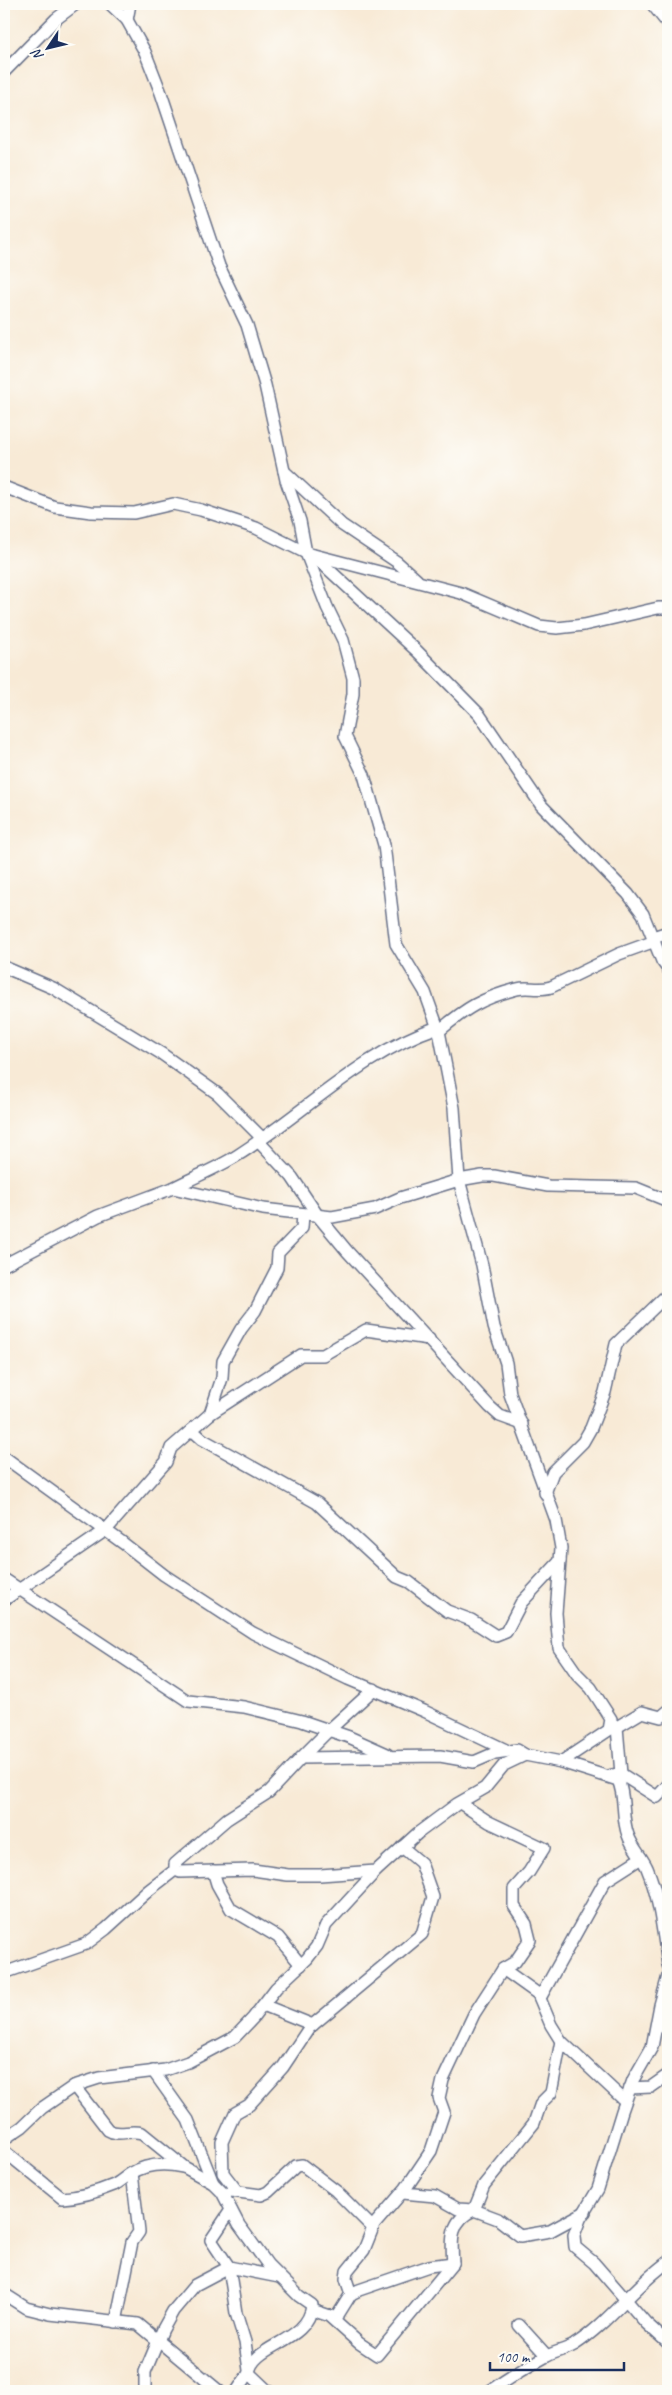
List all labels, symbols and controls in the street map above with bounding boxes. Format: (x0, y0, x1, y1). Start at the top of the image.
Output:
north arrow (22, 22, 72, 72)
text: N (27, 45, 47, 64)
scale bar (490, 2340, 623, 2372)
text: 100 m (497, 2348, 531, 2367)

